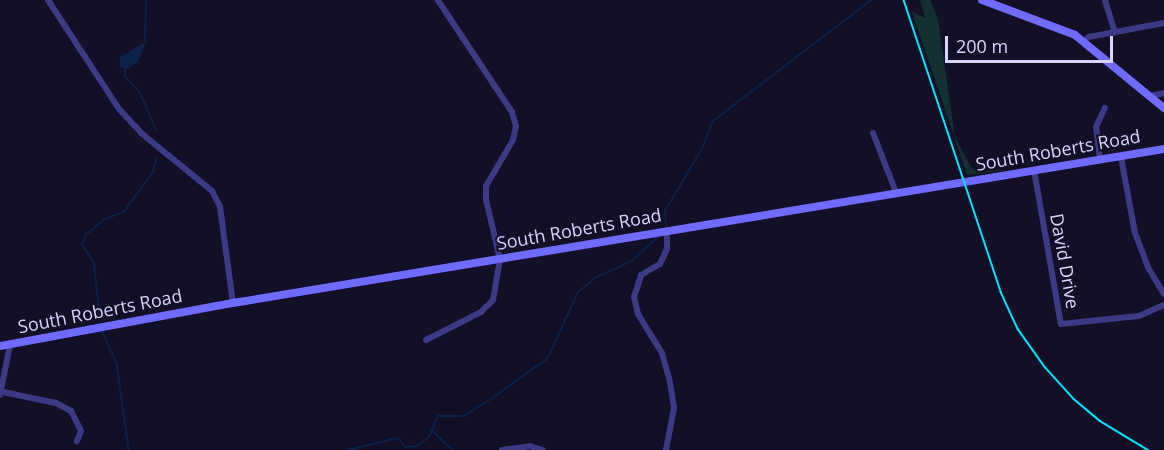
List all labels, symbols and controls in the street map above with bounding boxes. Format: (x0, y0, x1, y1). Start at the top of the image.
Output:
scale bar (948, 24, 1116, 62)
text: 200 m (956, 34, 1008, 58)
street label: South Roberts Road (974, 125, 1142, 175)
street label: South Roberts Road (495, 204, 663, 254)
street label: David Drive (1046, 212, 1084, 310)
street label: South Roberts Road (16, 284, 184, 338)

